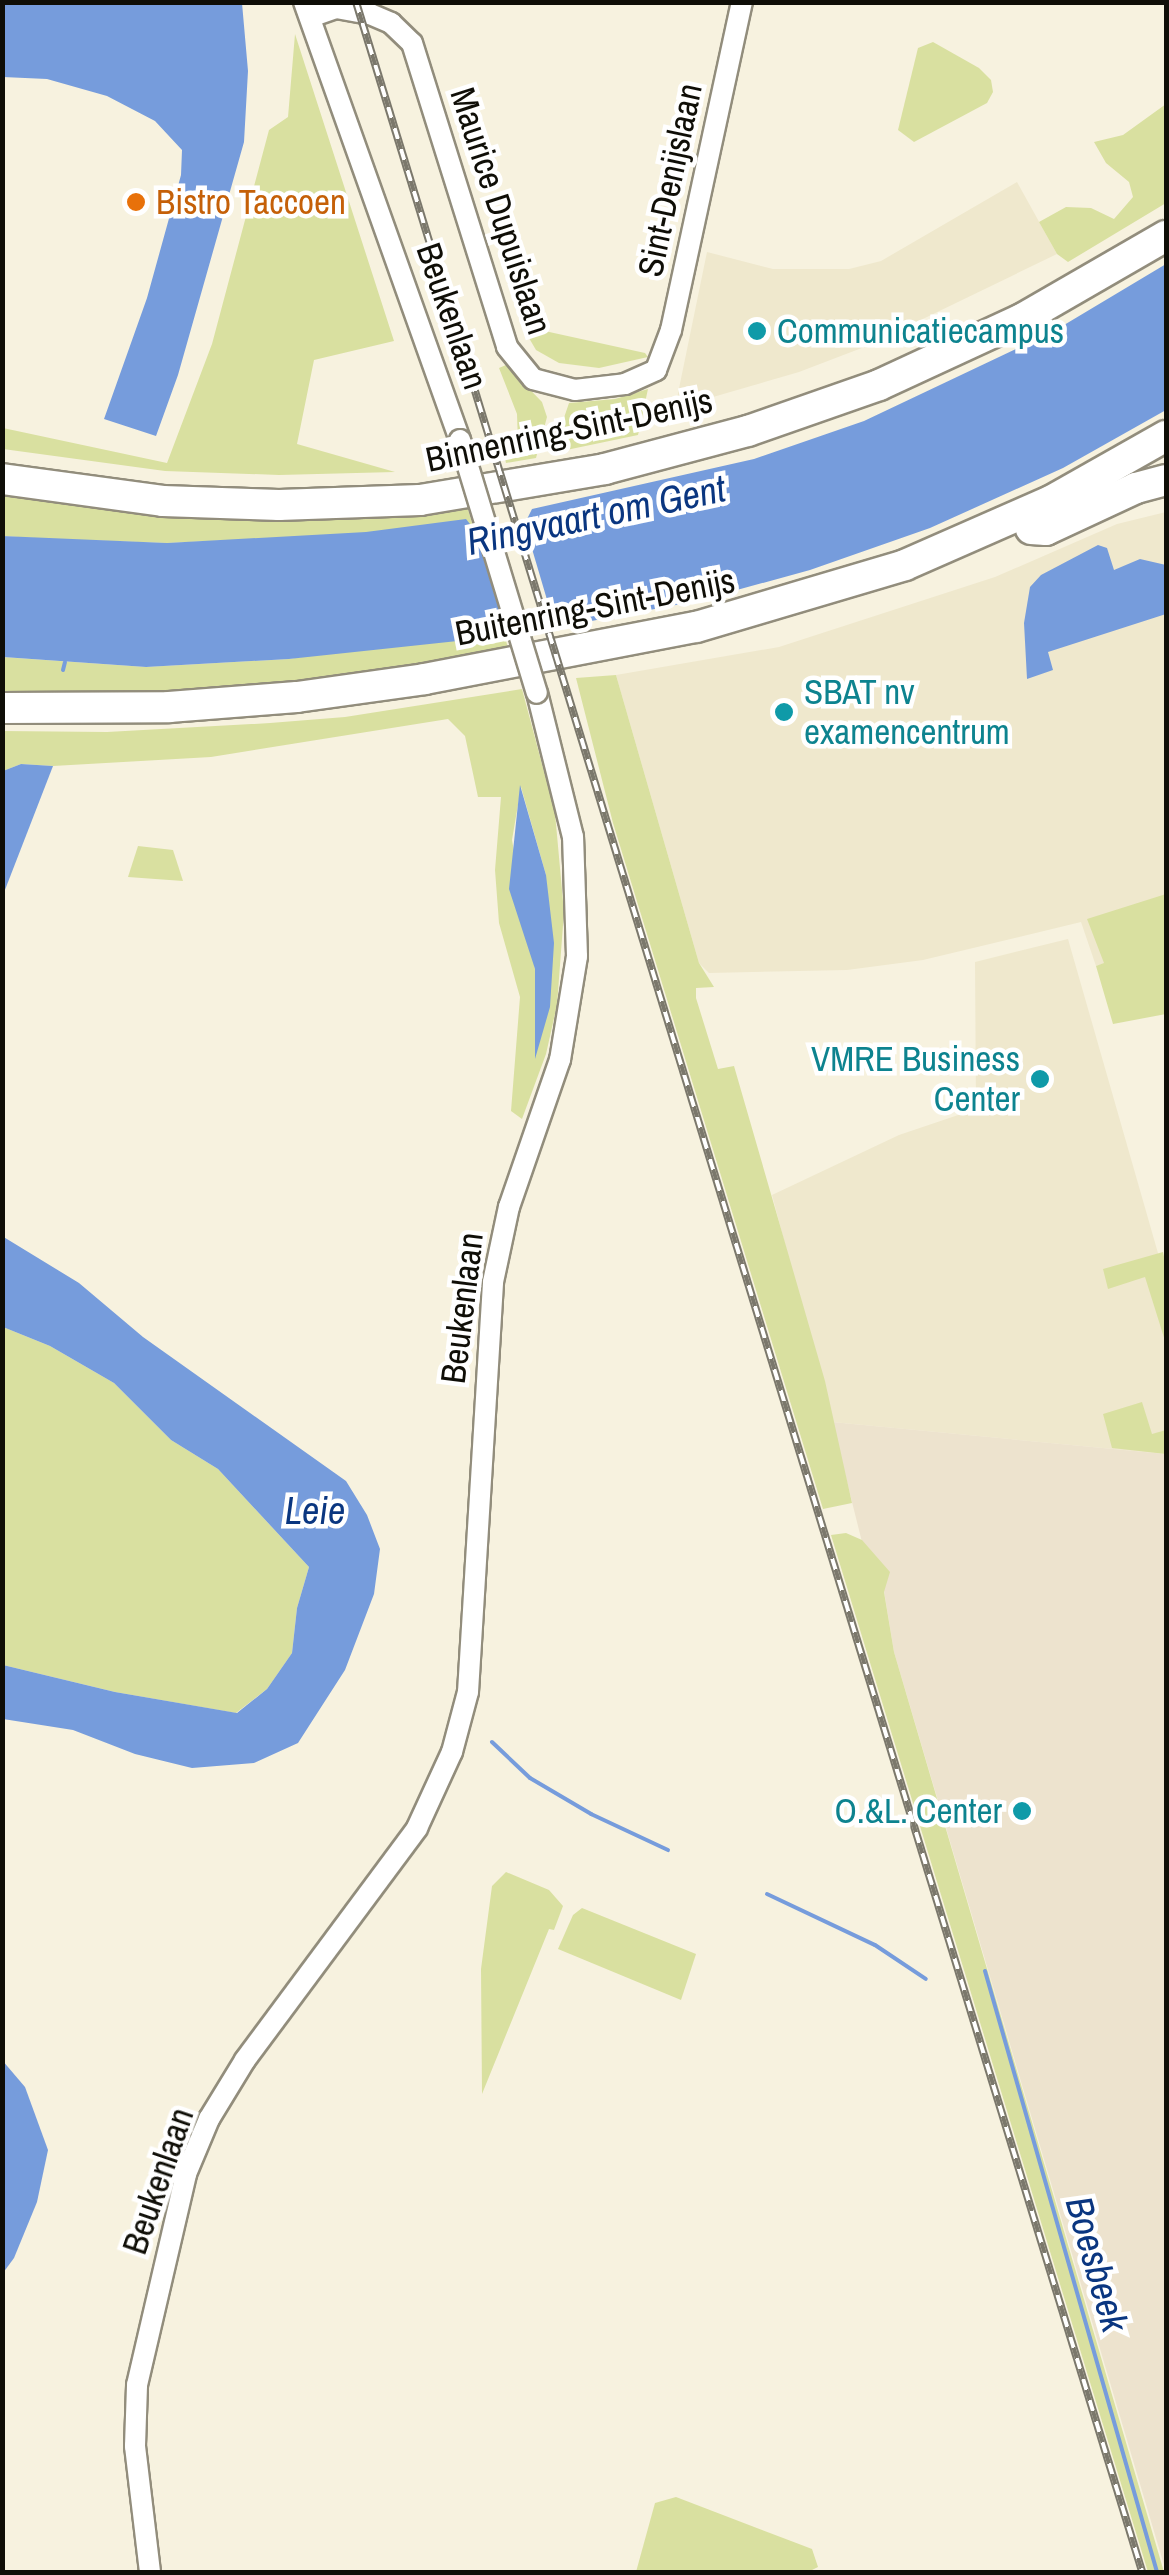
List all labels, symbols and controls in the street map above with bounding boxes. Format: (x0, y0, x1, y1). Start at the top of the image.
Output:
street label: Sint-Denijslaan (629, 80, 711, 280)
street label: Maurice Dupuislaan (441, 82, 561, 340)
place label: Bistro Taccoen (156, 181, 346, 223)
marker: Bistro Taccoen (125, 191, 147, 213)
street label: Beukenlaan (407, 237, 497, 395)
place label: Communicatiecampus (777, 310, 1064, 352)
marker: Communicatiecampus (746, 320, 768, 342)
street label: Binnenring-Sint-Denijs (422, 379, 716, 481)
water label: Ringvaart om Gent (463, 465, 729, 565)
street label: Buitenring-Sint-Denijs (452, 559, 738, 655)
place label: SBAT nv examencentrum (804, 671, 1010, 753)
marker: SBAT nv examencentrum (773, 701, 795, 723)
place label: VMRE Business Center (811, 1038, 1020, 1120)
marker: VMRE Business Center (1029, 1068, 1051, 1090)
street label: Beukenlaan (432, 1230, 492, 1386)
water label: Leie (285, 1488, 345, 1534)
place label: O.&L. Center (834, 1790, 1002, 1832)
marker: O.&L. Center (1011, 1800, 1033, 1822)
street label: Beukenlaan (113, 2102, 203, 2260)
water label: Boesbeek (1056, 2191, 1138, 2337)

